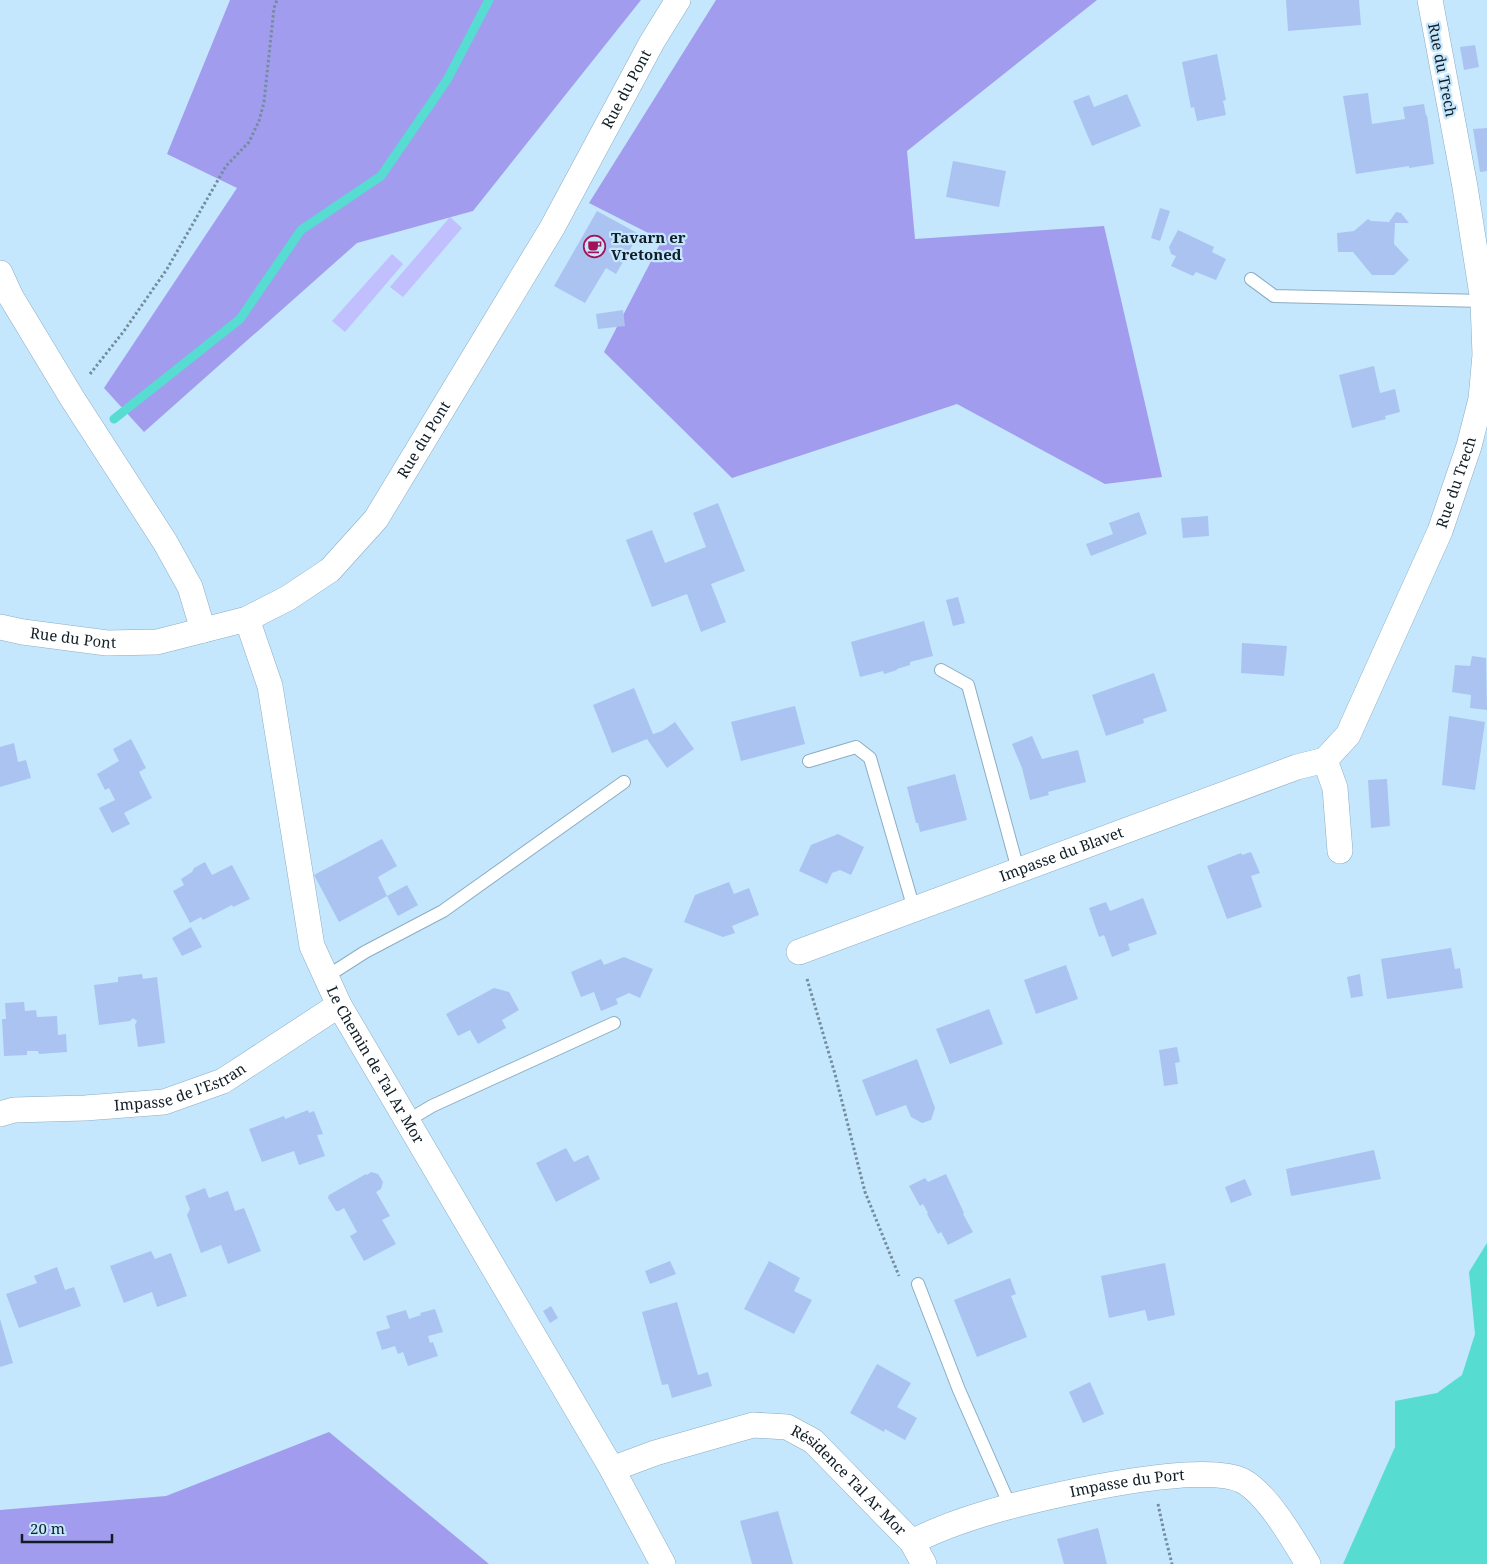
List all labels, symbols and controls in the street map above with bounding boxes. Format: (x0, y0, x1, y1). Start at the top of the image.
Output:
street label: Rue du Trech (1424, 21, 1462, 119)
street label: Rue du Pont (596, 46, 655, 132)
place label: Tavarn er Vretoned (611, 227, 686, 264)
cafe icon: Tavarn er Vretoned (583, 235, 607, 259)
street label: Rue du Pont (392, 397, 454, 481)
street label: Rue du Trech (1431, 434, 1480, 530)
street label: Rue du Pont (29, 622, 116, 652)
street label: Impasse du Blavet (997, 821, 1126, 886)
street label: Le Chemin de Tal Ar Mor (323, 983, 429, 1147)
street label: Impasse de l'Estran (113, 1058, 250, 1115)
street label: Résidence Tal Ar Mor (788, 1420, 911, 1539)
street label: Impasse du Port (1068, 1464, 1185, 1501)
scale bar (22, 1512, 112, 1544)
text: 20 m (30, 1518, 65, 1538)

